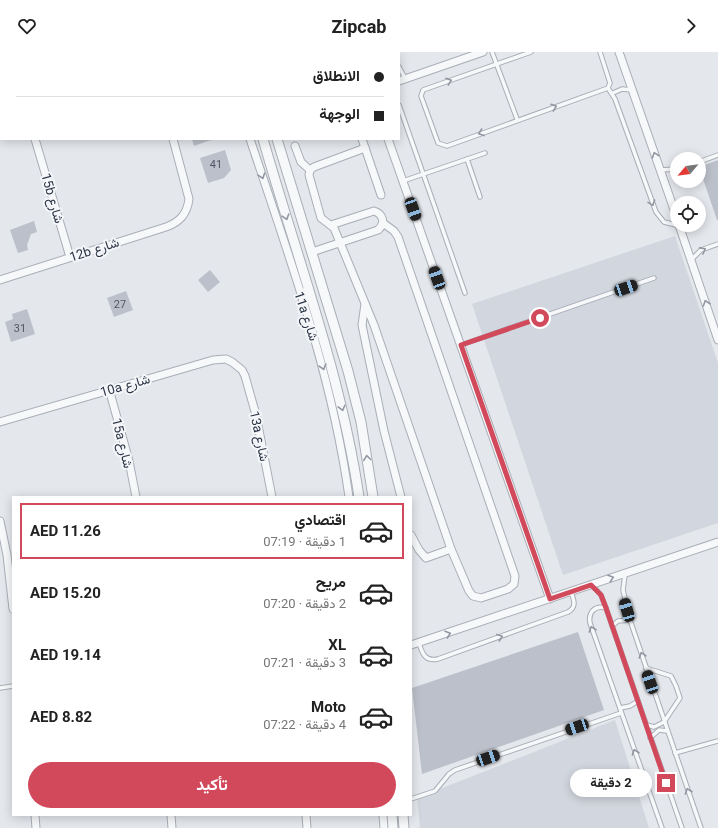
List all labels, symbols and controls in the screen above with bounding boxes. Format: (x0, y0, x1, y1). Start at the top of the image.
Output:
icon: heart (16, 15, 38, 37)
icon: forward (680, 15, 702, 37)
text: Zipcab (332, 16, 386, 37)
text: الانطلاق (313, 67, 360, 85)
one-way arrow (446, 77, 453, 85)
one-way arrow (551, 103, 558, 112)
text: الوجهة (319, 105, 360, 123)
one-way arrow (477, 128, 484, 137)
one-way arrow (651, 151, 659, 158)
north arrow (670, 152, 706, 188)
map controls (670, 152, 706, 232)
house number: 41 (210, 158, 222, 171)
street label: 15b شارع (36, 171, 67, 225)
one-way arrow (257, 172, 266, 179)
car (403, 196, 423, 222)
button: locate (670, 196, 706, 232)
one-way arrow (647, 199, 656, 206)
one-way arrow (281, 213, 290, 220)
street label: 12b شارع (67, 234, 121, 266)
one-way arrow (699, 248, 706, 255)
car (427, 265, 447, 291)
car (613, 278, 639, 298)
street label: 11a شارع (290, 290, 322, 343)
house number: 27 (114, 298, 126, 311)
one-way arrow (702, 300, 710, 307)
route start (531, 309, 549, 327)
house number: 31 (14, 322, 26, 335)
one-way arrow (318, 363, 327, 370)
street label: 10a شارع (99, 371, 152, 402)
one-way arrow (338, 405, 346, 412)
street label: 13a شارع (245, 410, 272, 463)
street label: 15a شارع (107, 417, 136, 470)
one-way arrow (363, 455, 372, 461)
text: اقتصادي (294, 511, 346, 529)
icon: car (358, 513, 394, 549)
text: AED 11.26 (30, 522, 101, 540)
text: 1 دقيقة · 07:19 (263, 534, 346, 549)
text: مريح (316, 573, 346, 591)
one-way arrow (607, 574, 614, 583)
icon: car (358, 575, 394, 611)
text: AED 15.20 (30, 584, 101, 602)
text: 2 دقيقة · 07:20 (263, 596, 346, 611)
car (618, 597, 636, 623)
one-way arrow (588, 626, 597, 633)
one-way arrow (445, 630, 452, 638)
one-way arrow (497, 633, 504, 641)
text: XL (328, 636, 346, 654)
icon: car (358, 637, 394, 673)
text: AED 19.14 (30, 646, 101, 664)
one-way arrow (638, 652, 646, 659)
text: 3 دقيقة · 07:21 (263, 655, 346, 670)
car (640, 669, 660, 695)
text: Moto (311, 698, 346, 716)
icon: car (358, 699, 394, 735)
text: AED 8.82 (30, 708, 92, 726)
text: 4 دقيقة · 07:22 (263, 717, 346, 732)
car (564, 717, 590, 737)
car (475, 748, 501, 768)
one-way arrow (631, 748, 640, 755)
button: تأكيد (28, 762, 396, 808)
callout: 2 دقيقة (570, 769, 652, 797)
route end (657, 774, 675, 792)
text: 2 دقيقة (590, 775, 632, 790)
one-way arrow (685, 788, 693, 795)

